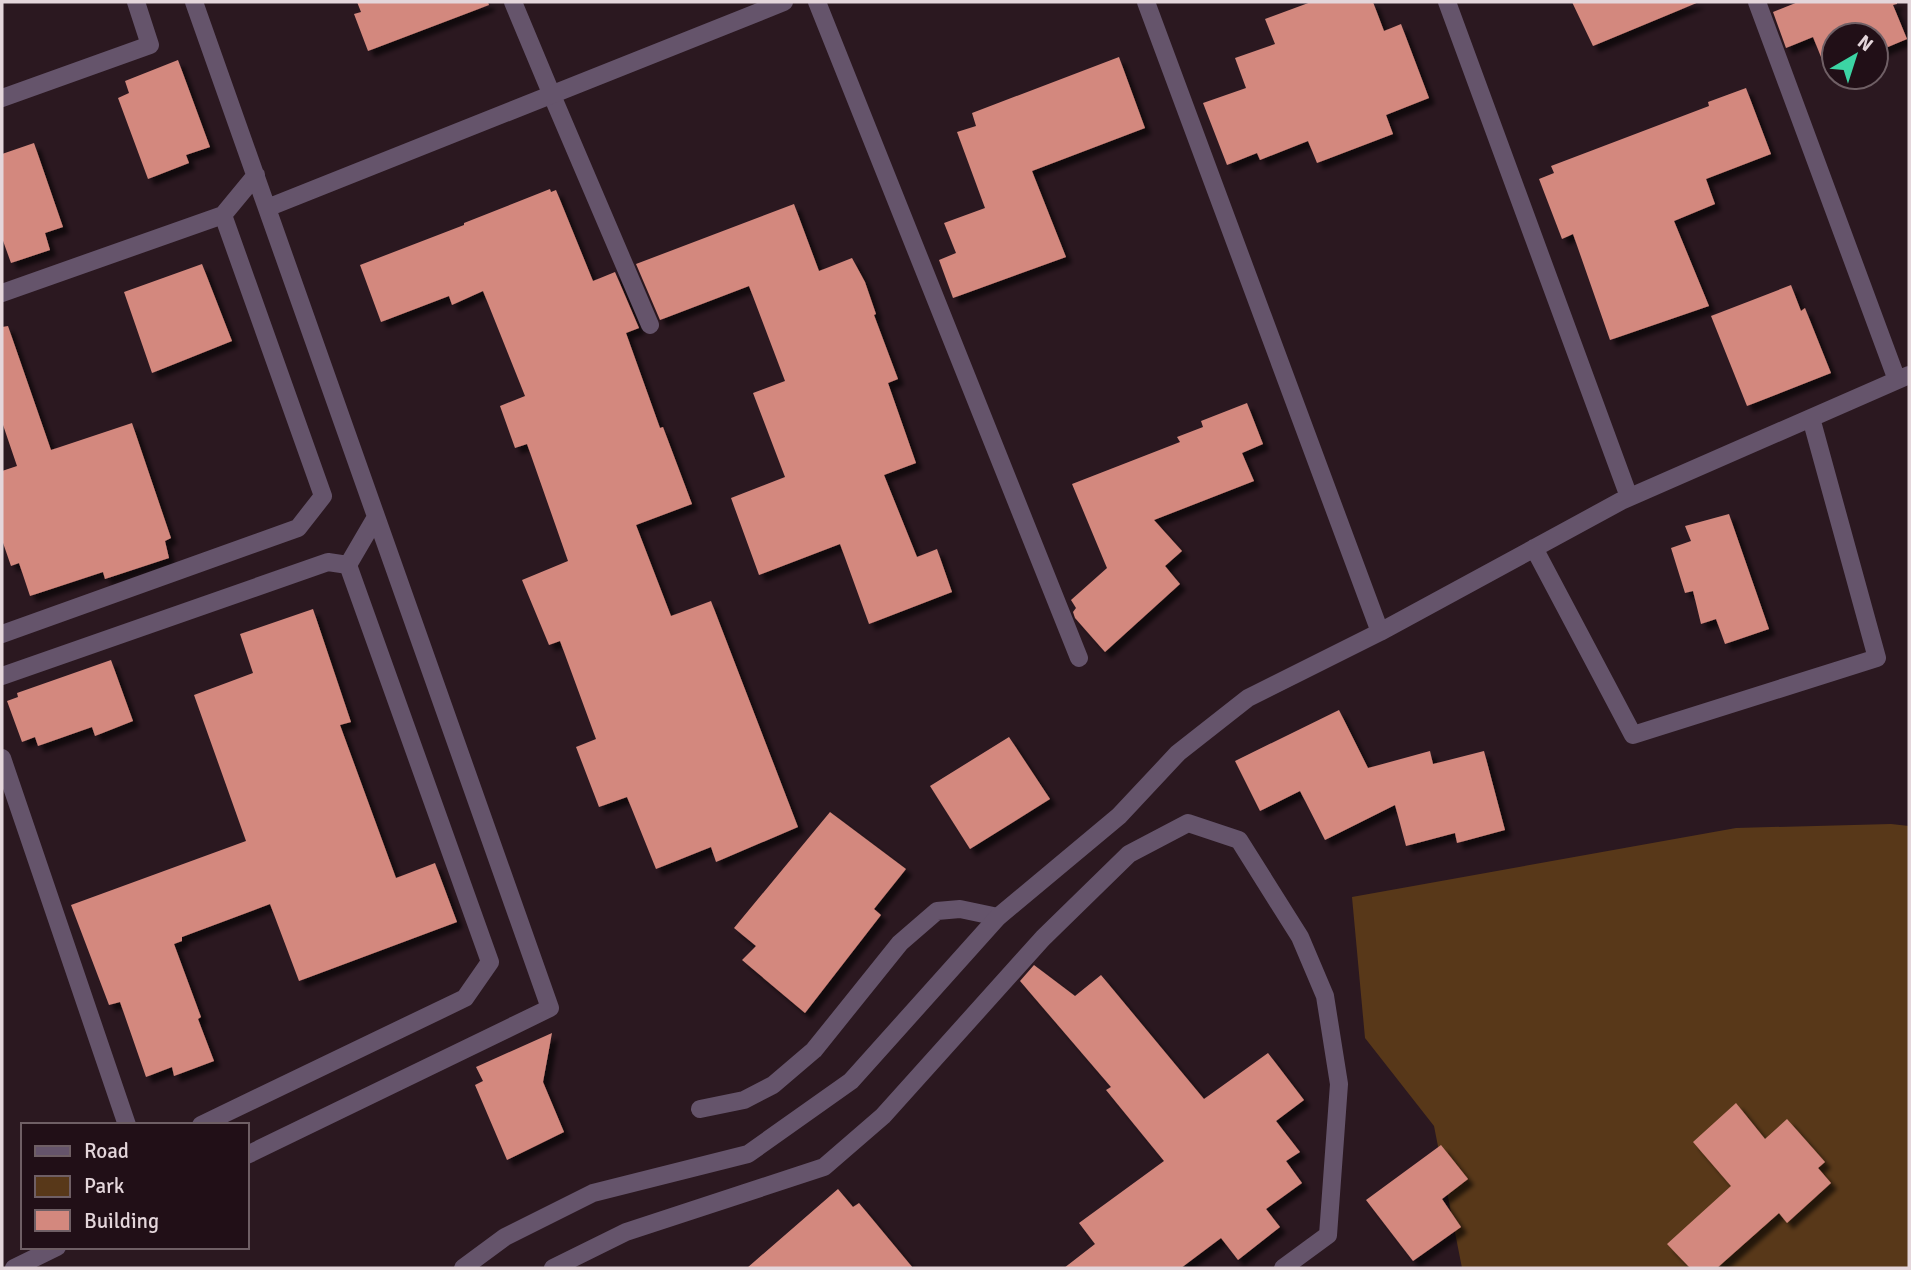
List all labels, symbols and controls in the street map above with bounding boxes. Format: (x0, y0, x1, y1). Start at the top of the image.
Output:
north arrow (1820, 21, 1890, 91)
text: N (1852, 30, 1878, 57)
legend (21, 1123, 248, 1249)
text: Road (84, 1138, 129, 1164)
text: Park (84, 1173, 125, 1199)
text: Building (84, 1208, 159, 1234)

